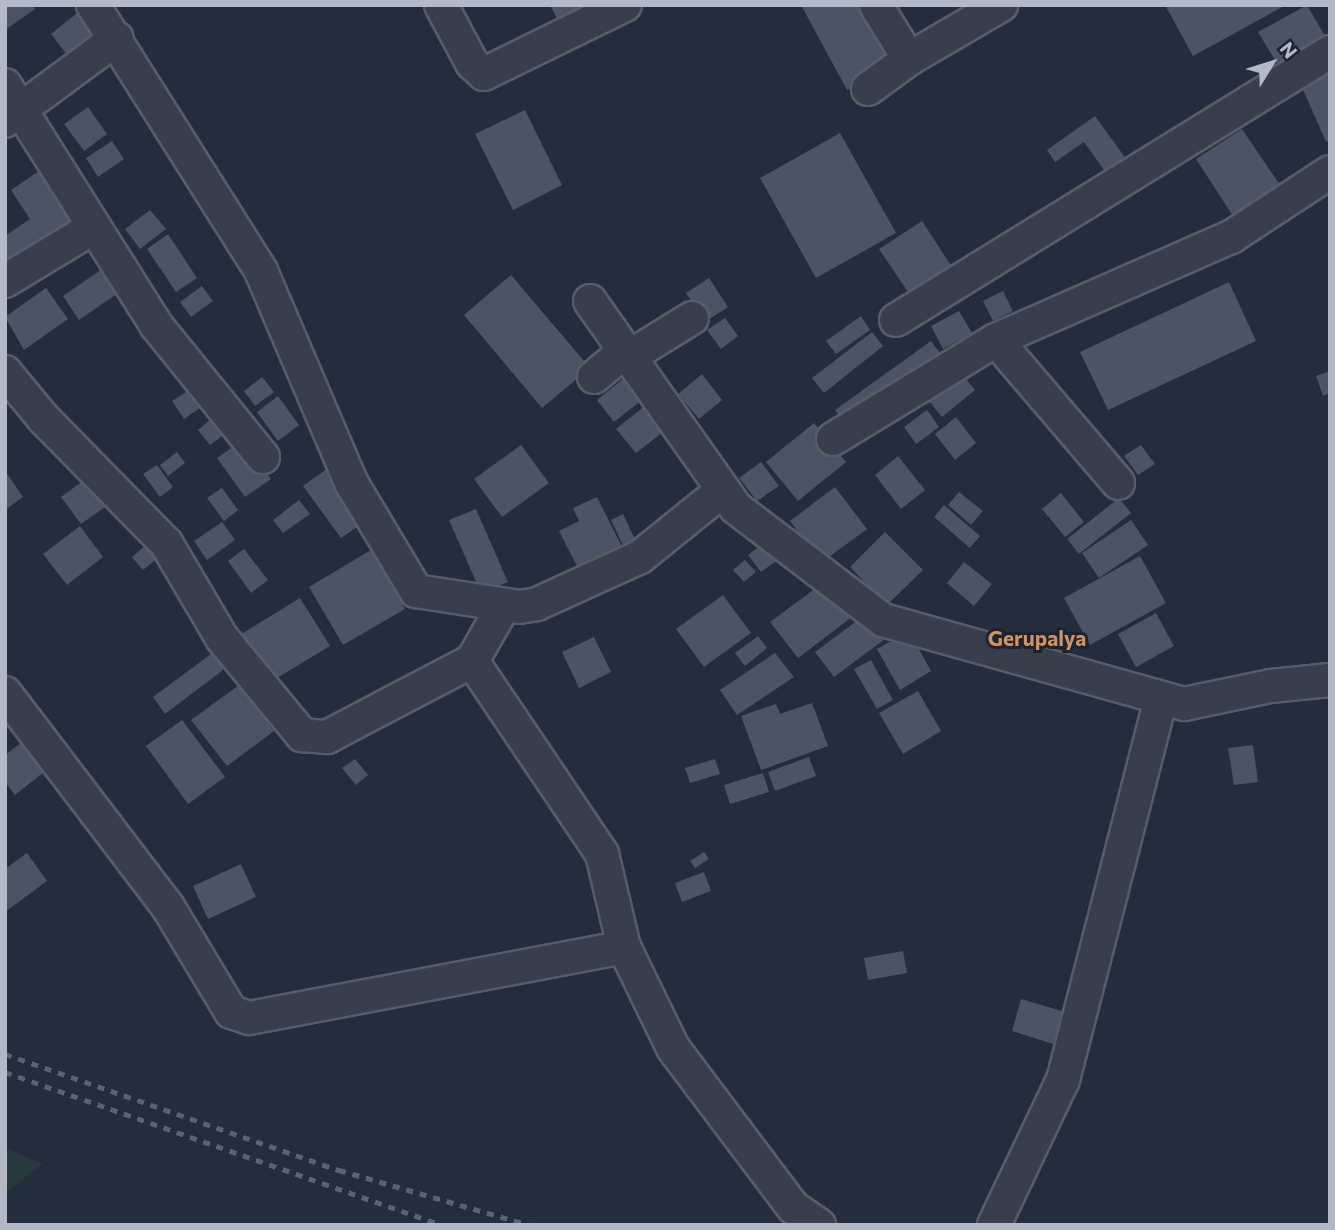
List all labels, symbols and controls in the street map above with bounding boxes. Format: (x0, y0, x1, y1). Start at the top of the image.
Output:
north arrow (1237, 28, 1307, 98)
text: N (1275, 37, 1302, 62)
district label: Gerupalya (988, 625, 1086, 651)

